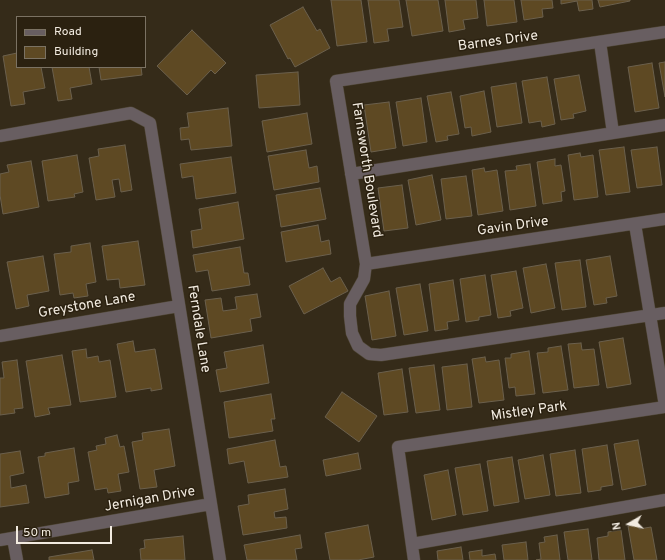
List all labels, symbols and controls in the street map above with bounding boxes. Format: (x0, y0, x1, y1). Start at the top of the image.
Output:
legend (16, 16, 146, 68)
text: Road (54, 24, 82, 40)
street label: Barnes Drive (457, 28, 539, 56)
text: Building (54, 44, 98, 60)
street label: Farnsworth Boulevard (347, 101, 385, 239)
street label: Gavin Drive (476, 214, 550, 240)
street label: Ferndale Lane (183, 284, 213, 374)
street label: Greystone Lane (37, 289, 137, 323)
street label: Mistley Park (490, 398, 568, 426)
street label: Jernigan Drive (103, 484, 197, 516)
north arrow (609, 504, 649, 544)
scale bar (18, 518, 114, 544)
text: N (610, 521, 625, 531)
text: 50 m (23, 525, 51, 541)

